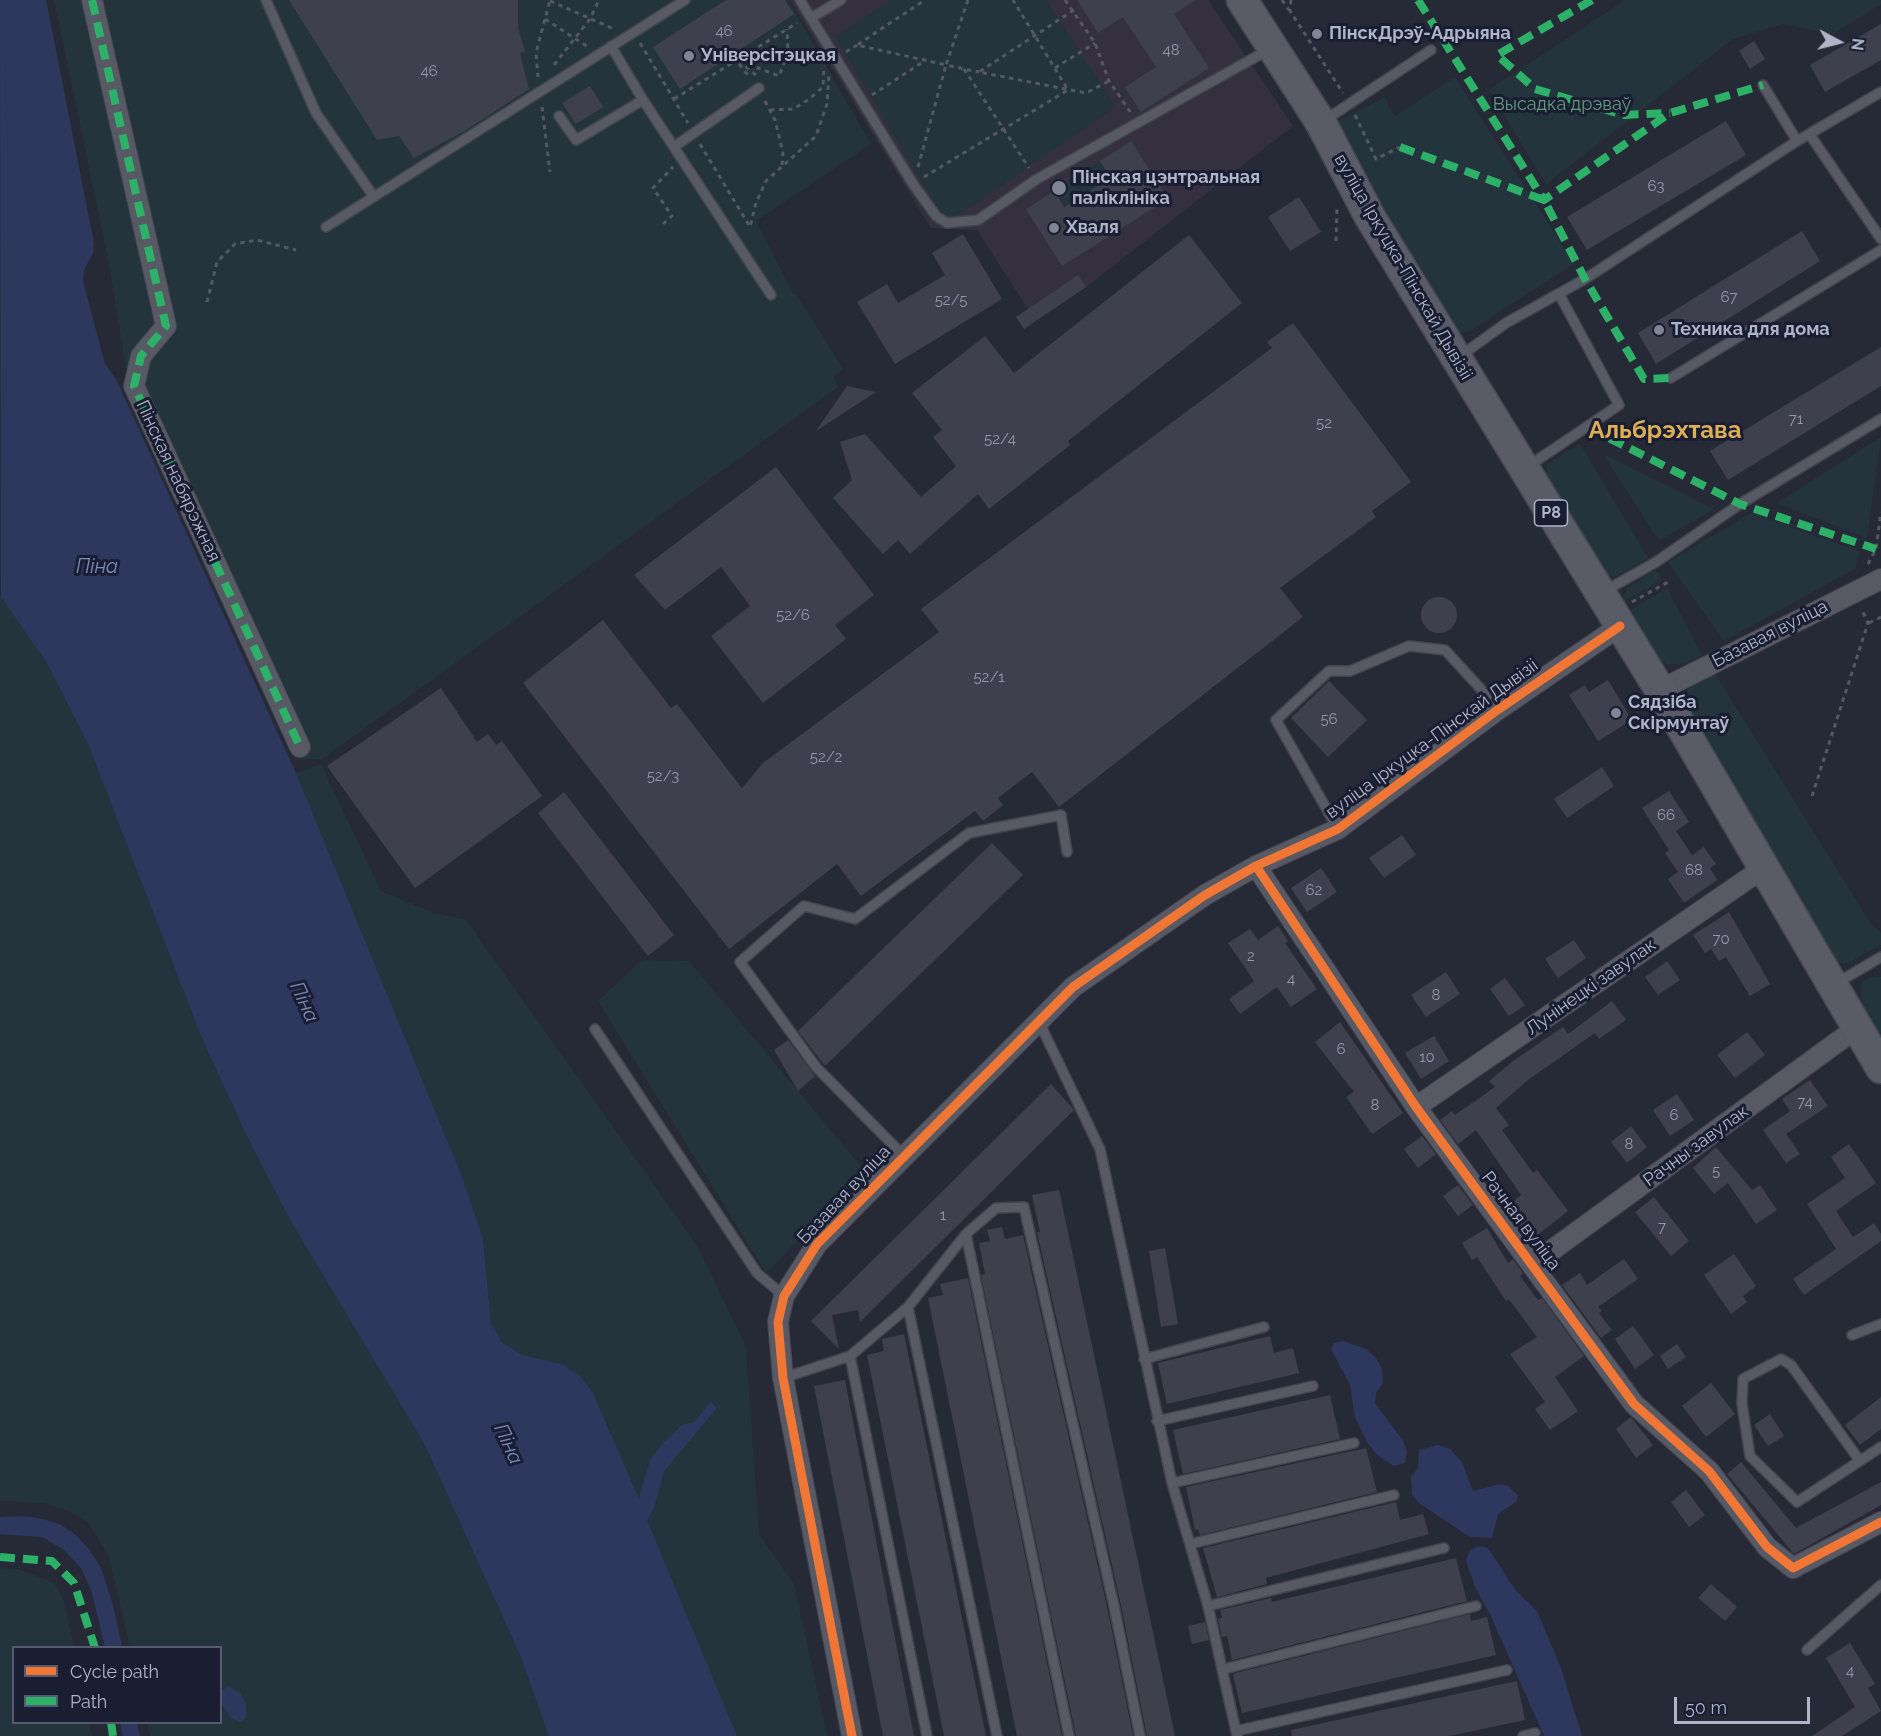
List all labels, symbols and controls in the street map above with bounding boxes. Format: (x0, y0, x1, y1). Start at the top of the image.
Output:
north arrow (1809, 12, 1869, 72)
house number: 46 (715, 22, 733, 40)
place label: ПінскДрэў-Адрыяна (1329, 23, 1511, 45)
marker: ПінскДрэў-Адрыяна (1310, 27, 1324, 41)
text: N (1847, 37, 1868, 51)
house number: 48 (1162, 41, 1180, 59)
place label: Універсітэцкая (701, 45, 836, 67)
marker: Універсітэцкая (682, 49, 696, 63)
house number: 46 (420, 62, 438, 80)
park label: Высадка дрэваў (1493, 94, 1631, 116)
street label: вуліца Іркуцка-Пінскай Дывізіі (1329, 150, 1477, 384)
place label: Пінская цэнтральная паліклініка (1072, 167, 1260, 210)
house number: 63 (1647, 177, 1665, 195)
marker: Пінская цэнтральная паліклініка (1050, 179, 1068, 197)
place label: Хваля (1066, 217, 1119, 239)
marker: Хваля (1047, 221, 1061, 235)
house number: 67 (1720, 288, 1738, 306)
house number: 52/5 (935, 291, 967, 309)
place label: Техника для дома (1671, 319, 1830, 341)
marker: Техника для дома (1652, 323, 1666, 337)
street label: Пінская набярэжная (131, 397, 225, 565)
house number: 71 (1789, 410, 1803, 428)
house number: 52 (1316, 414, 1332, 432)
district label: Альбрэхтава (1589, 417, 1741, 445)
house number: 52/4 (984, 430, 1016, 448)
road number: Р8 (1534, 500, 1568, 526)
water label: Піна (76, 555, 118, 579)
street label: Базавая вуліца (1709, 596, 1831, 672)
house number: 52/6 (776, 606, 810, 624)
street label: вуліца Іркуцка-Пінскай Дывізіі (1322, 655, 1542, 823)
house number: 52/1 (973, 668, 1005, 686)
place label: Сядзіба Скірмунтаў (1628, 692, 1729, 734)
marker: Сядзіба Скірмунтаў (1609, 706, 1623, 720)
house number: 56 (1320, 710, 1338, 728)
house number: 52/2 (810, 748, 842, 766)
house number: 52/3 (647, 767, 679, 785)
house number: 66 (1657, 806, 1675, 824)
house number: 68 (1685, 861, 1703, 879)
house number: 62 (1306, 881, 1322, 899)
house number: 70 (1712, 930, 1730, 948)
street label: Лунінецкі завулак (1522, 934, 1660, 1040)
house number: 2 (1247, 947, 1255, 965)
house number: 4 (1287, 970, 1295, 988)
water label: Піна (284, 978, 324, 1026)
house number: 8 (1432, 986, 1440, 1004)
house number: 6 (1336, 1040, 1346, 1058)
house number: 10 (1419, 1048, 1435, 1066)
house number: 74 (1797, 1093, 1813, 1111)
house number: 8 (1371, 1096, 1379, 1114)
street label: Рачны завулак (1639, 1101, 1753, 1191)
house number: 6 (1669, 1106, 1679, 1124)
house number: 8 (1625, 1135, 1633, 1153)
street label: Базавая вуліца (793, 1141, 895, 1249)
house number: 5 (1712, 1162, 1720, 1180)
street label: Рачная вуліца (1477, 1167, 1565, 1275)
house number: 1 (940, 1206, 946, 1224)
house number: 7 (1658, 1218, 1666, 1236)
water label: Піна (488, 1420, 528, 1468)
legend (12, 1646, 222, 1724)
text: Cycle path (70, 1661, 159, 1682)
house number: 4 (1846, 1662, 1854, 1680)
scale bar (1677, 1685, 1814, 1723)
text: Path (70, 1691, 107, 1712)
text: 50 m (1685, 1697, 1727, 1718)

